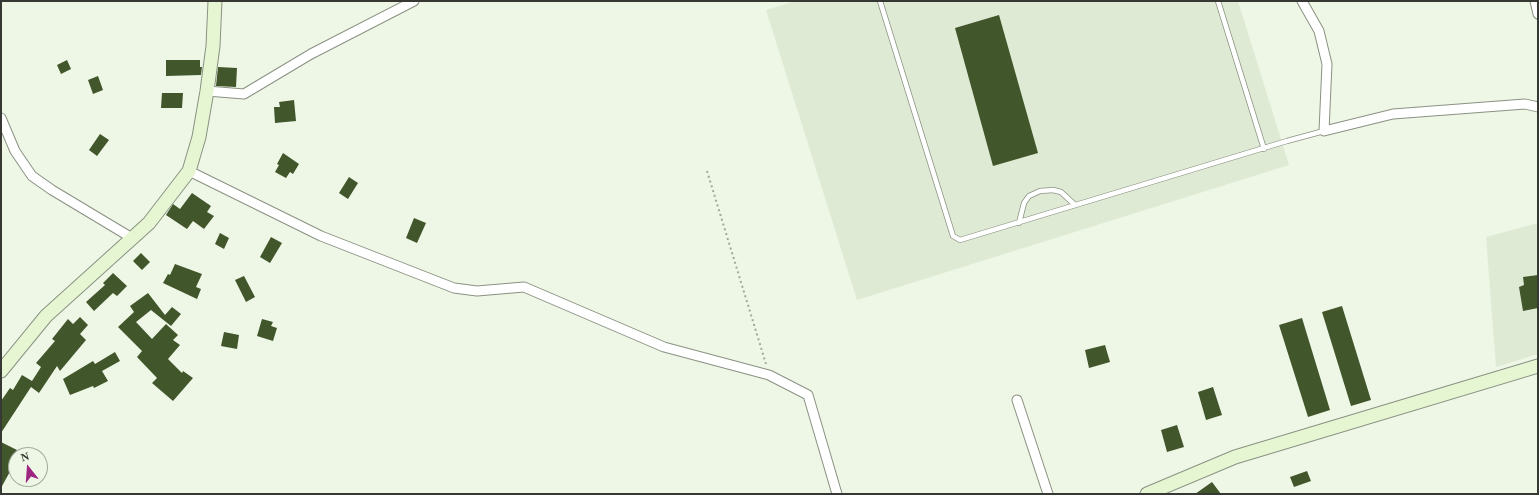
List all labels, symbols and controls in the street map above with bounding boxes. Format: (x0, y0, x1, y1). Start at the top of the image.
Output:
north arrow (8, 447, 48, 487)
text: N (19, 450, 30, 463)

